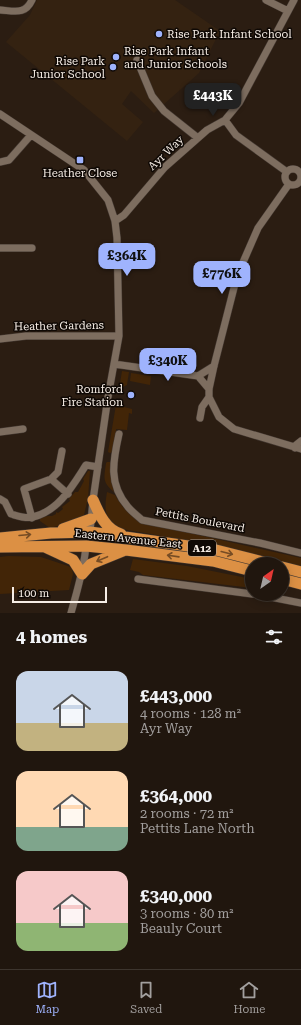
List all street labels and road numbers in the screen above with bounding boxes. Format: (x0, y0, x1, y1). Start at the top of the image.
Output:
street label: Ayr Way (146, 133, 187, 173)
street label: Heather Gardens (14, 319, 104, 333)
street label: Pettits Boulevard (154, 505, 246, 535)
street label: Eastern Avenue East (74, 527, 182, 551)
road number: A12 (188, 540, 216, 556)

